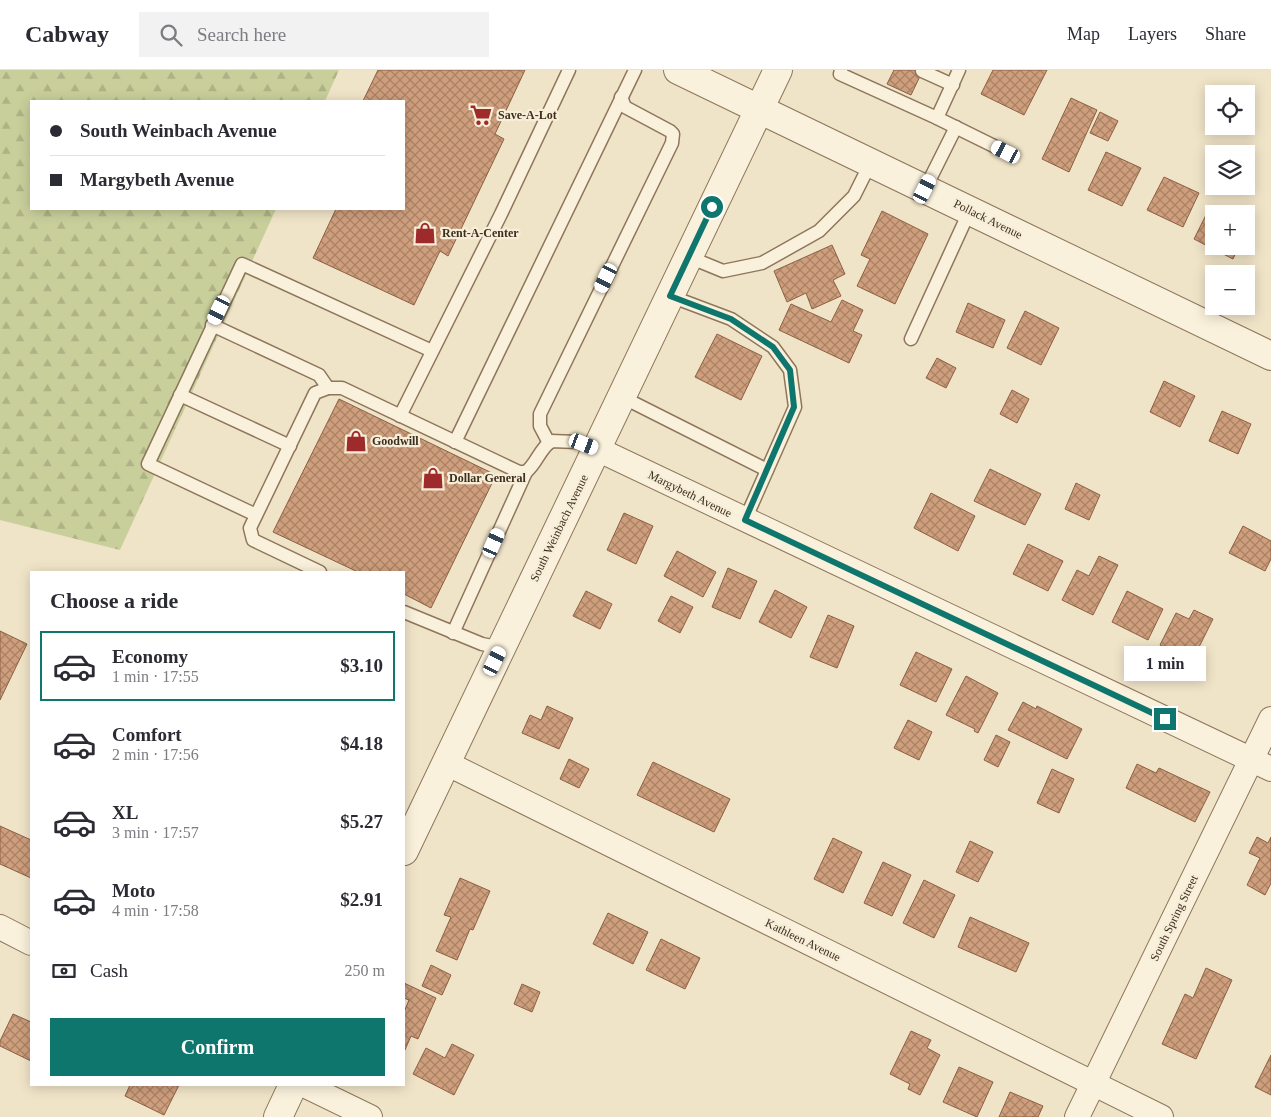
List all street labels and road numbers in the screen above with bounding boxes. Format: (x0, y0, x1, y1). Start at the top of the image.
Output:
street label: Pollack Avenue (951, 196, 1025, 242)
street label: Margybeth Avenue (646, 468, 734, 520)
street label: South Weinbach Avenue (527, 472, 591, 584)
street label: South Spring Street (1147, 872, 1201, 963)
street label: Kathleen Avenue (763, 916, 843, 964)

